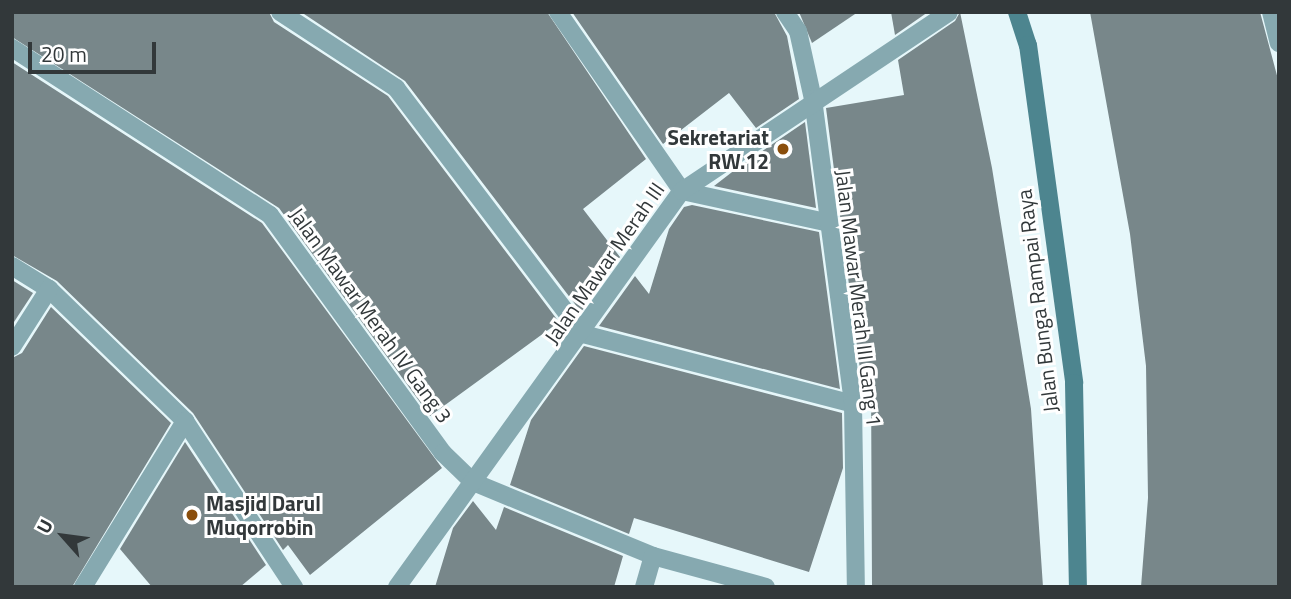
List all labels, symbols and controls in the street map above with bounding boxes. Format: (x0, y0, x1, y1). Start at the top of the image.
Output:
scale bar (32, 28, 159, 72)
text: 20 m (41, 38, 87, 70)
place label: Sekretariat RW.12 (668, 124, 769, 174)
marker: Sekretariat RW.12 (775, 141, 791, 157)
street label: Jalan Mawar Merah III Gang 1 (831, 168, 887, 428)
street label: Jalan Mawar Merah III (539, 177, 669, 349)
street label: Jalan Bunga Rampai Raya (1011, 188, 1063, 414)
street label: Jalan Mawar Merah IV Gang 3 (284, 202, 458, 428)
place label: Masjid Darul Muqorrobin (206, 490, 321, 540)
north arrow (28, 501, 98, 571)
marker: Masjid Darul Muqorrobin (184, 507, 200, 523)
text: U (28, 514, 60, 538)

